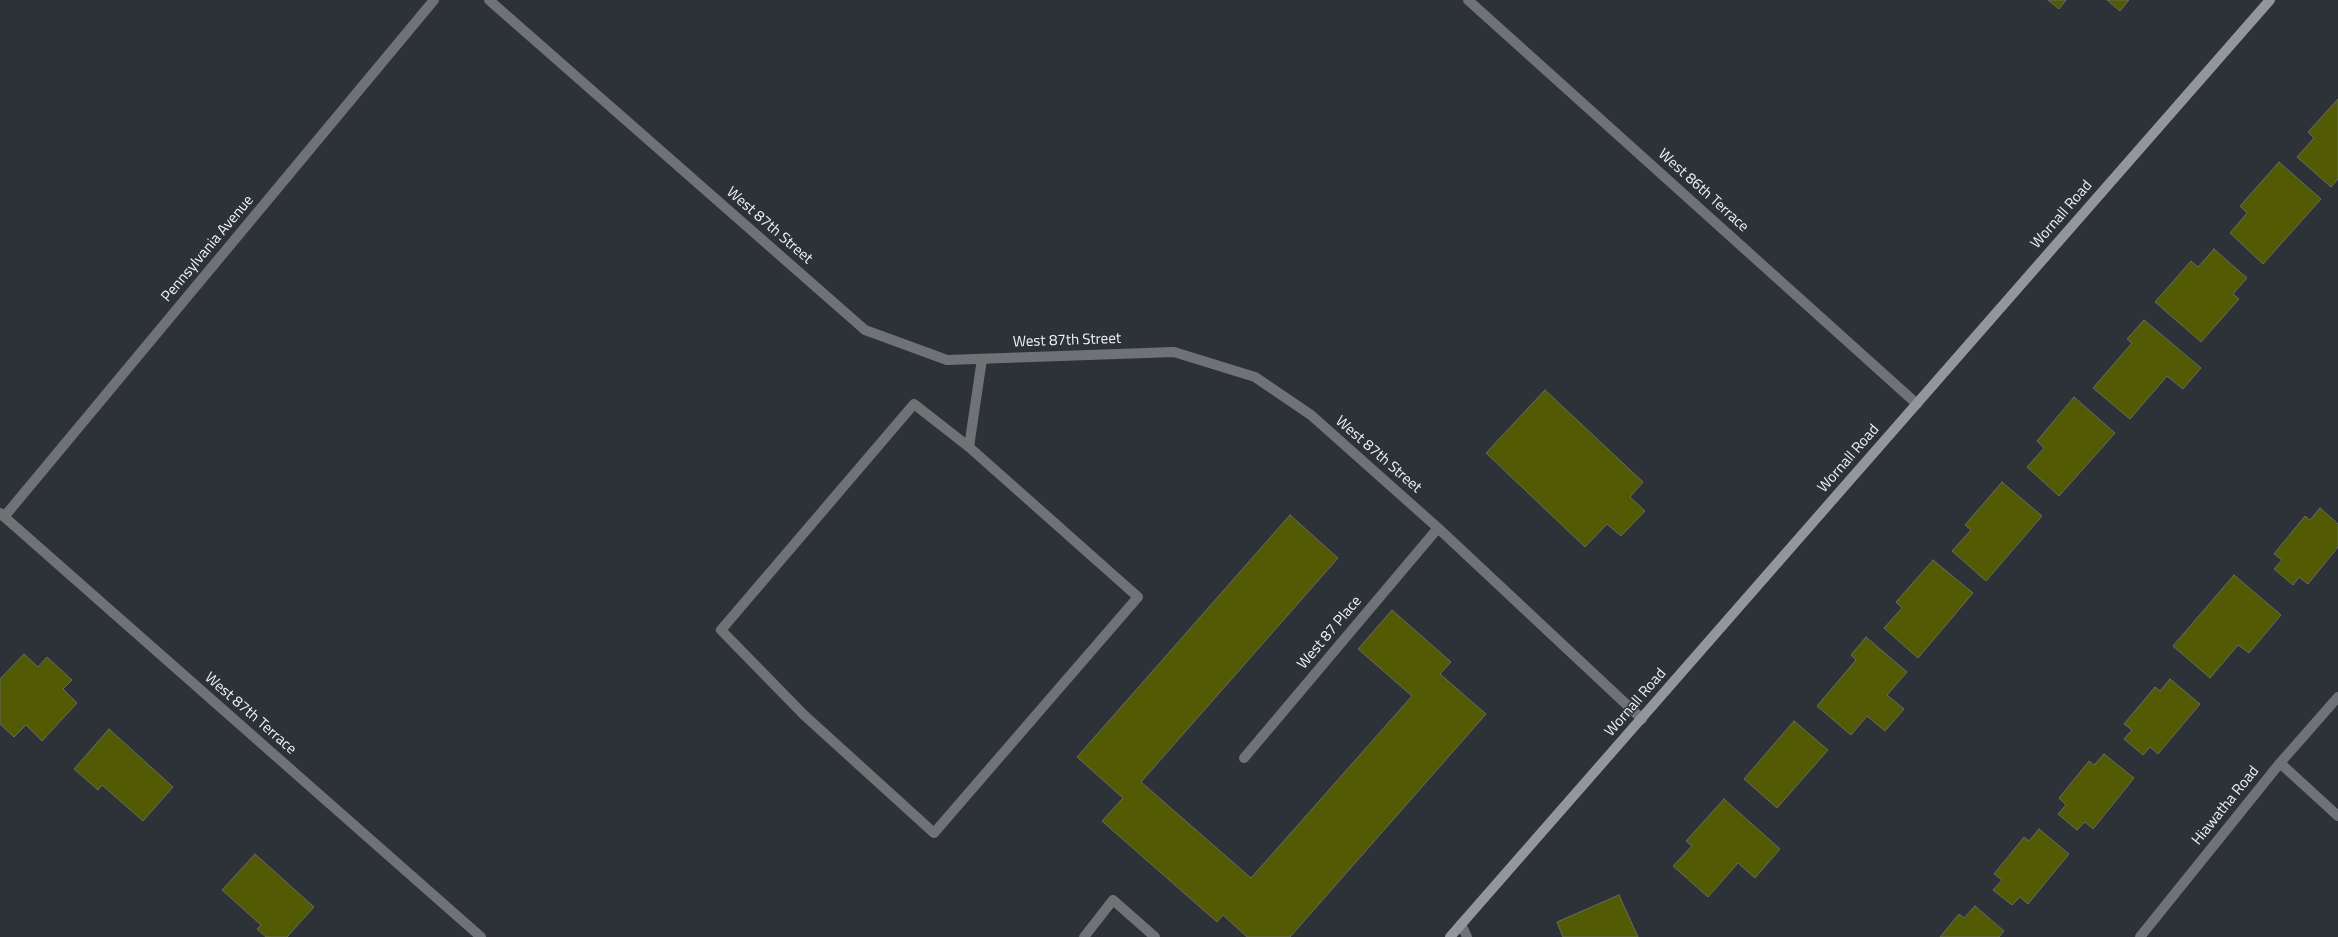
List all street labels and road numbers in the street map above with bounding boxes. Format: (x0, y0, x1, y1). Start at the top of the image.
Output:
street label: West 86th Terrace (1654, 146, 1752, 236)
street label: Wornall Road (2028, 177, 2096, 253)
street label: West 87th Street (722, 184, 816, 268)
street label: Pennsylvania Avenue (158, 192, 258, 306)
street label: West 87th Street (1013, 330, 1121, 352)
street label: West 87th Street (1331, 413, 1425, 497)
street label: Wornall Road (1815, 421, 1883, 497)
street label: West 87 Place (1294, 593, 1366, 673)
street label: Wornall Road (1602, 665, 1670, 741)
street label: West 87th Terrace (200, 669, 300, 759)
street label: Hiawatha Road (2189, 763, 2263, 849)

